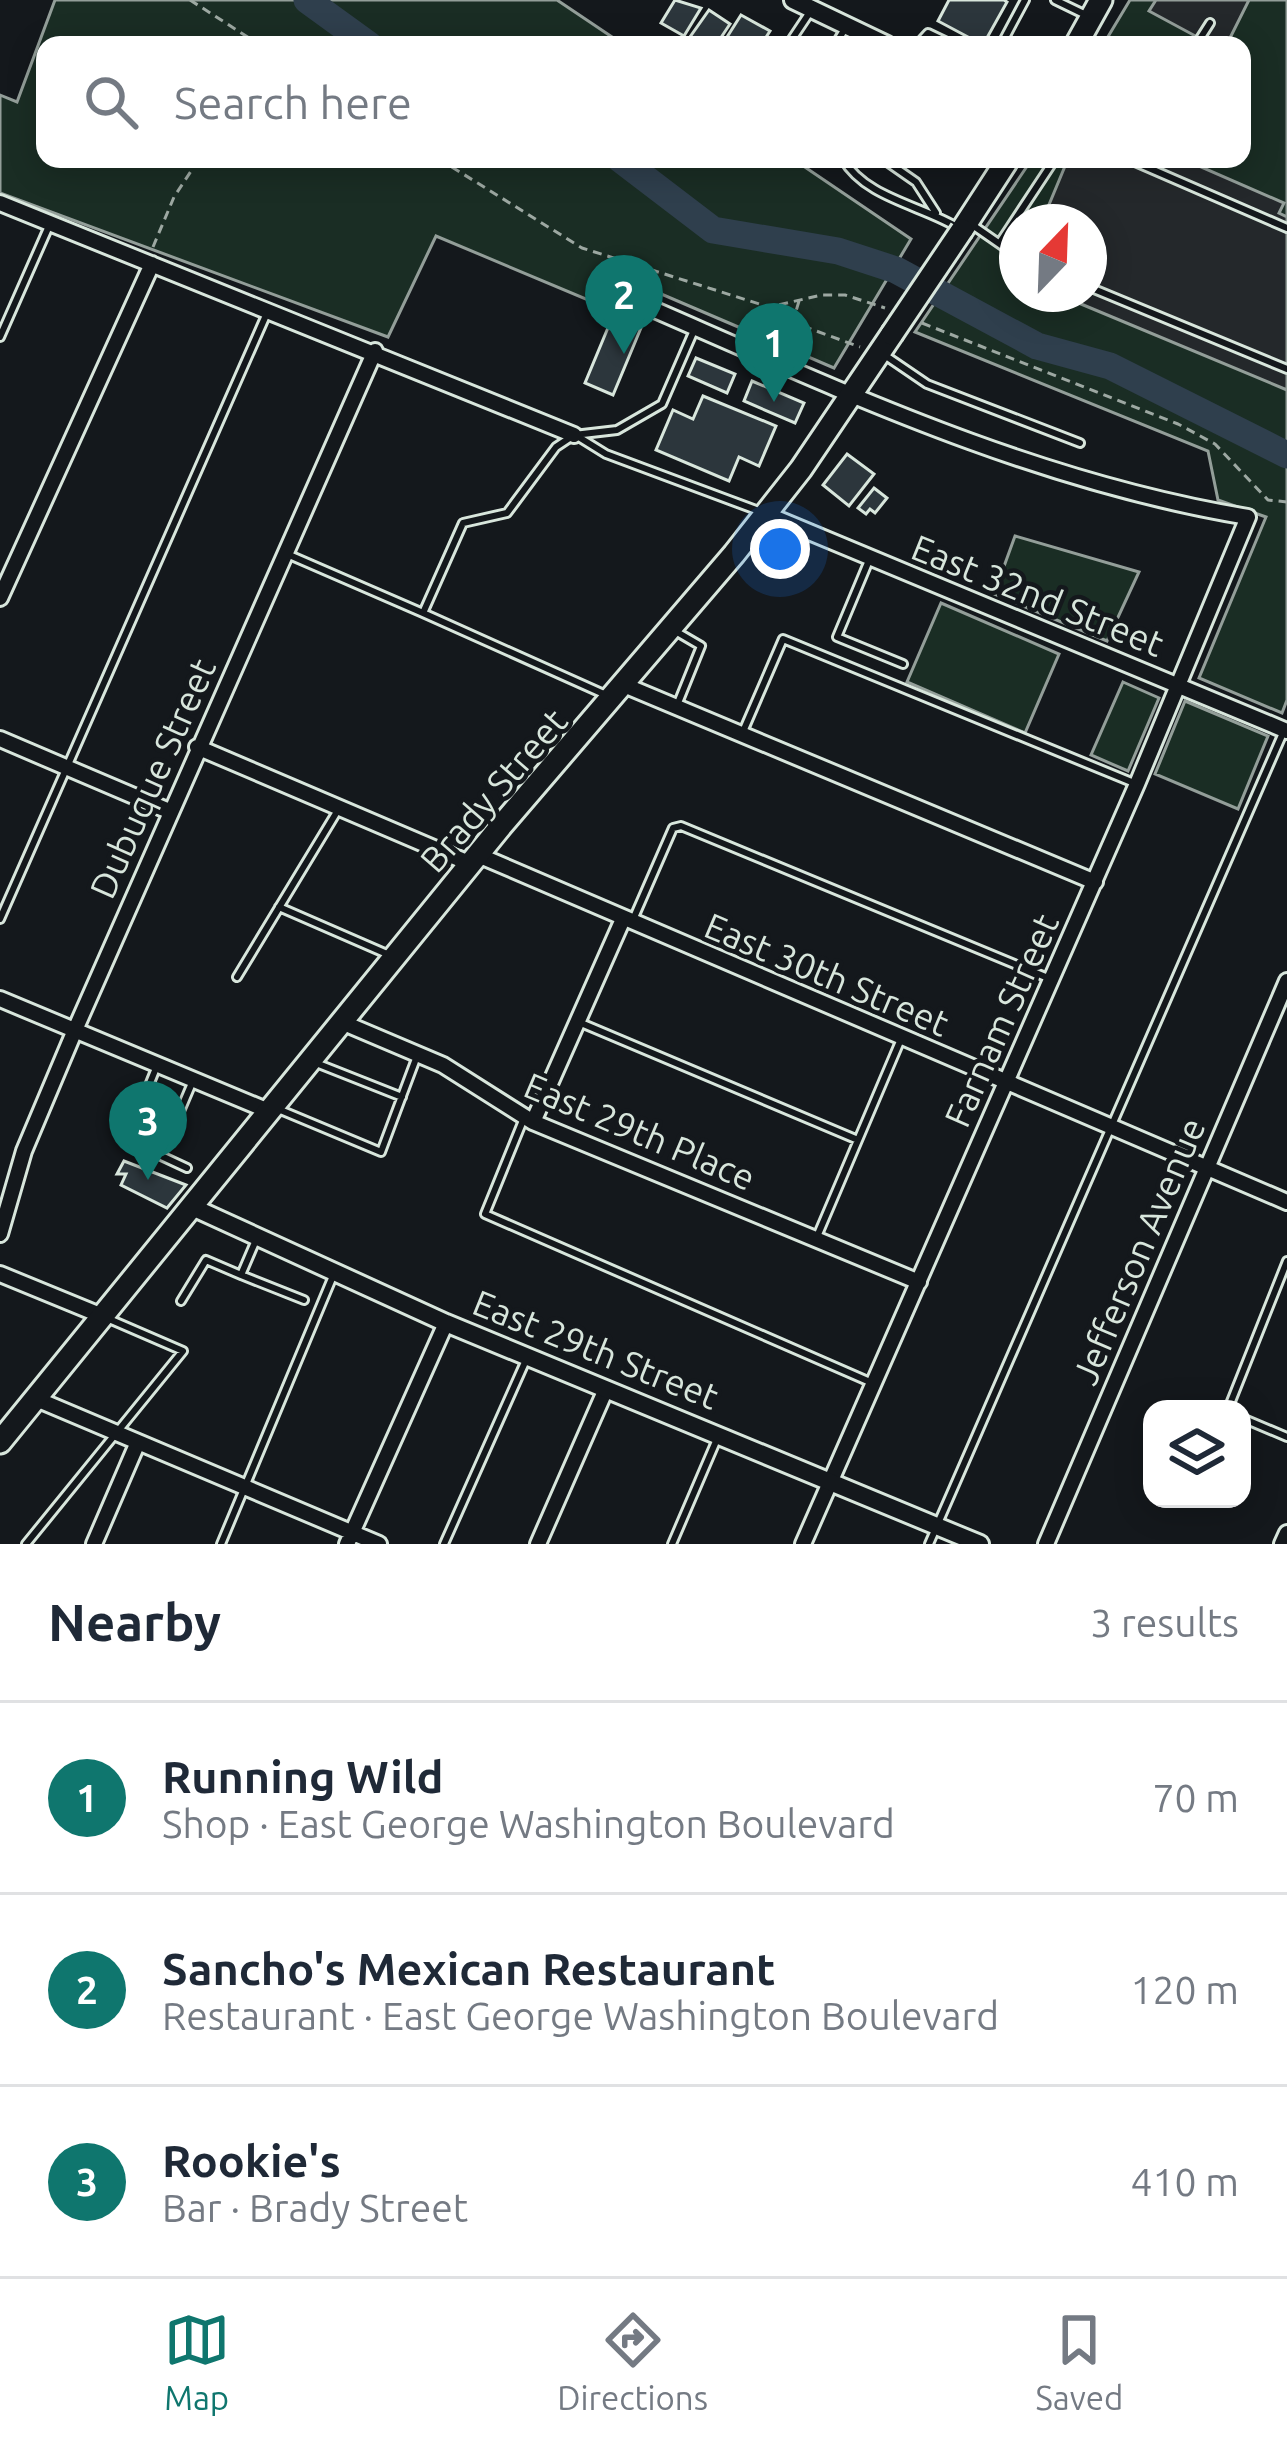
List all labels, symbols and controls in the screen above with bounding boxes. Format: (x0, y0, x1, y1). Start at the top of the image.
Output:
search box (36, 36, 1251, 168)
icon: search (78, 69, 144, 135)
text: Search here (174, 77, 412, 128)
north arrow (999, 204, 1107, 312)
pin: 2 (585, 255, 663, 354)
pin: 1 (735, 303, 813, 402)
your location (750, 519, 810, 579)
street label: East 32nd Street (906, 526, 1170, 664)
street label: Dubuque Street (81, 652, 223, 904)
street label: Brady Street (411, 700, 575, 880)
street label: East 30th Street (699, 904, 955, 1044)
street label: Farnam Street (936, 907, 1066, 1133)
street label: East 29th Place (519, 1064, 761, 1198)
pin: 3 (109, 1081, 187, 1180)
street label: Jefferson Avenue (1063, 1112, 1213, 1390)
street label: East 29th Street (467, 1281, 725, 1417)
map controls (1143, 1400, 1251, 1508)
button: layers (1143, 1400, 1251, 1508)
text: Nearby (48, 1593, 221, 1651)
text: 3 results (1090, 1601, 1239, 1644)
text: Running Wild (162, 1751, 443, 1802)
text: 1 (76, 1776, 98, 1819)
text: 70 m (1152, 1776, 1239, 1819)
text: Shop · East George Washington Boulevard (162, 1802, 895, 1845)
text: Sancho's Mexican Restaurant (162, 1943, 775, 1994)
text: 2 (76, 1968, 98, 2011)
text: 120 m (1130, 1968, 1239, 2011)
text: Restaurant · East George Washington Boulevard (162, 1994, 999, 2037)
text: Rookie's (162, 2135, 341, 2186)
text: 3 (76, 2160, 98, 2203)
text: 410 m (1130, 2160, 1239, 2203)
text: Bar · Brady Street (162, 2186, 468, 2229)
tab: Map (164, 2307, 230, 2416)
tab: Directions (557, 2307, 708, 2416)
tab: Saved (1035, 2307, 1123, 2416)

